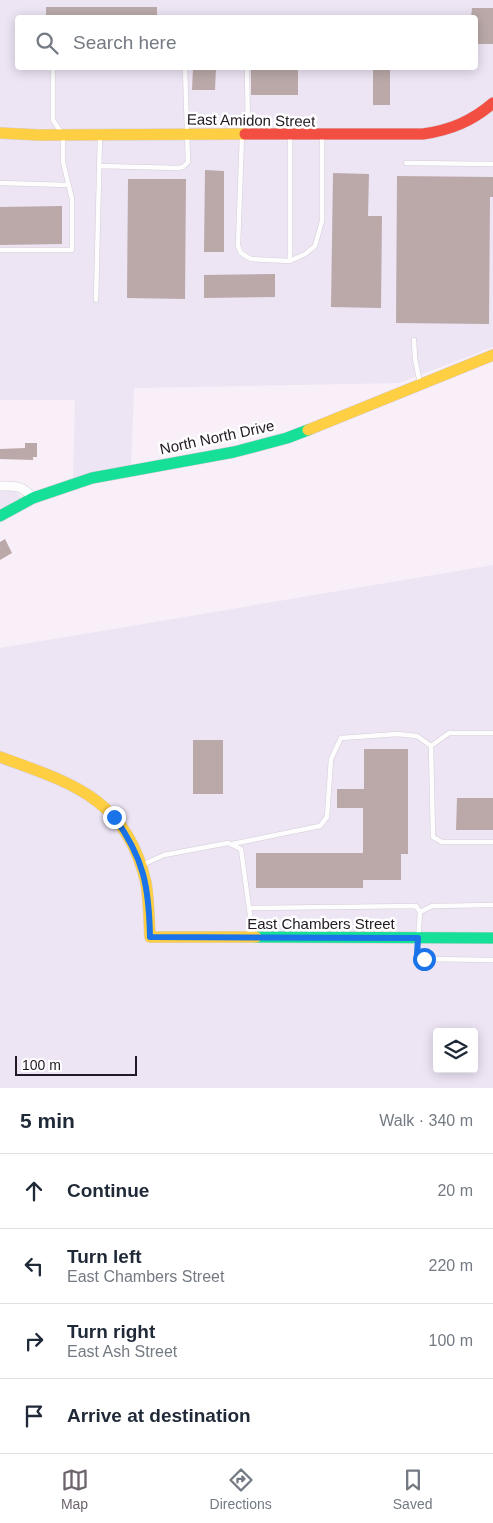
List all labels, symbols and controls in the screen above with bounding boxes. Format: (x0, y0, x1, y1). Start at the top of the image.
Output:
search box (15, 15, 478, 70)
icon: search (33, 29, 61, 57)
text: Search here (73, 32, 177, 53)
street label: East Amidon Street (187, 110, 316, 130)
street label: North North Drive (158, 417, 276, 457)
route end (103, 806, 126, 829)
street label: East Chambers Street (247, 915, 396, 932)
route start (413, 948, 436, 971)
map controls (433, 1028, 478, 1073)
button: layers (433, 1028, 478, 1073)
scale bar (15, 1053, 138, 1076)
text: 100 m (22, 1057, 61, 1073)
text: 5 min (20, 1109, 75, 1132)
text: Walk · 340 m (379, 1112, 473, 1129)
icon: ahead (20, 1177, 48, 1205)
text: Continue (67, 1180, 149, 1201)
text: 20 m (437, 1182, 473, 1199)
text: Turn left (67, 1246, 142, 1267)
icon: left (20, 1252, 48, 1280)
text: 220 m (429, 1257, 473, 1274)
text: East Chambers Street (67, 1268, 224, 1285)
text: Turn right (67, 1321, 155, 1342)
icon: right (20, 1327, 48, 1355)
text: 100 m (429, 1332, 473, 1349)
text: East Ash Street (67, 1343, 177, 1360)
icon: arrive (20, 1402, 48, 1430)
text: Arrive at destination (67, 1405, 251, 1426)
tab: Map (61, 1466, 89, 1512)
tab: Directions (210, 1466, 272, 1512)
tab: Saved (393, 1466, 432, 1512)

